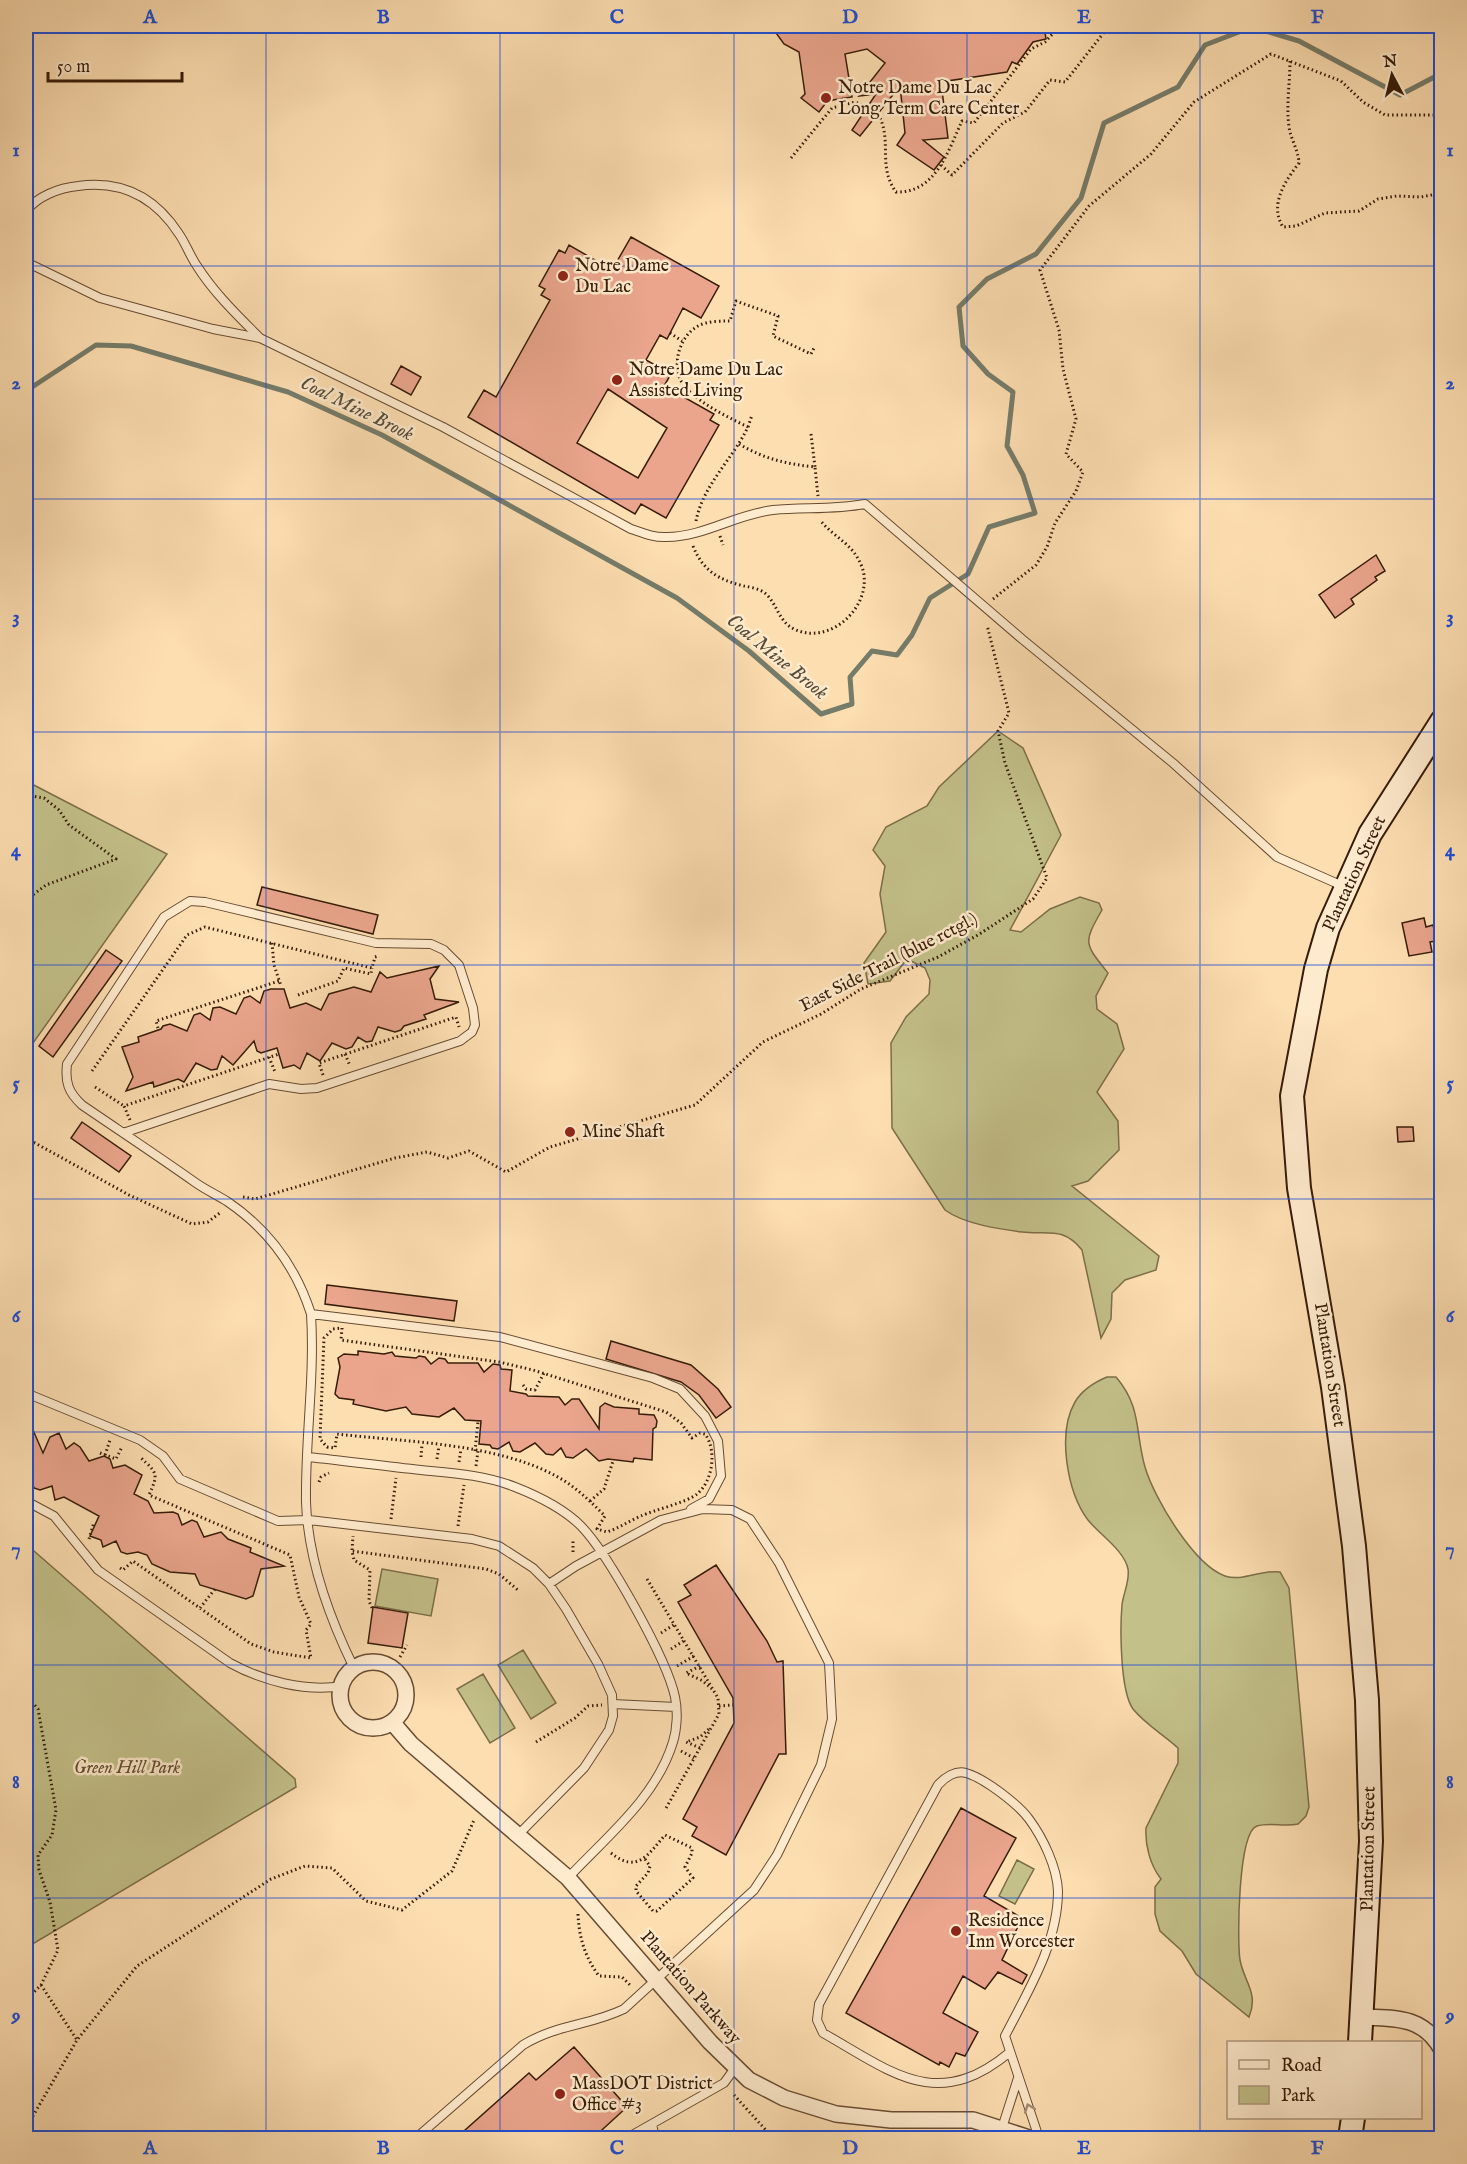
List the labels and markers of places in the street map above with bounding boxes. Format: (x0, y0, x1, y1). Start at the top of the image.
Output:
place label: Notre Dame Du Lac Long Term Care Center (838, 77, 1020, 121)
marker: Notre Dame Du Lac Long Term Care Center (819, 91, 833, 105)
place label: Notre Dame Du Lac (575, 255, 669, 299)
marker: Notre Dame Du Lac (556, 269, 570, 283)
place label: Notre Dame Du Lac Assisted Living (628, 359, 783, 403)
marker: Notre Dame Du Lac Assisted Living (610, 373, 624, 387)
place label: Mine Shaft (582, 1121, 665, 1144)
marker: Mine Shaft (563, 1125, 577, 1139)
place label: Residence Inn Worcester (968, 1910, 1075, 1954)
marker: Residence Inn Worcester (949, 1924, 963, 1938)
place label: MassDOT District Office #3 (572, 2073, 713, 2117)
marker: MassDOT District Office #3 (553, 2087, 567, 2101)

